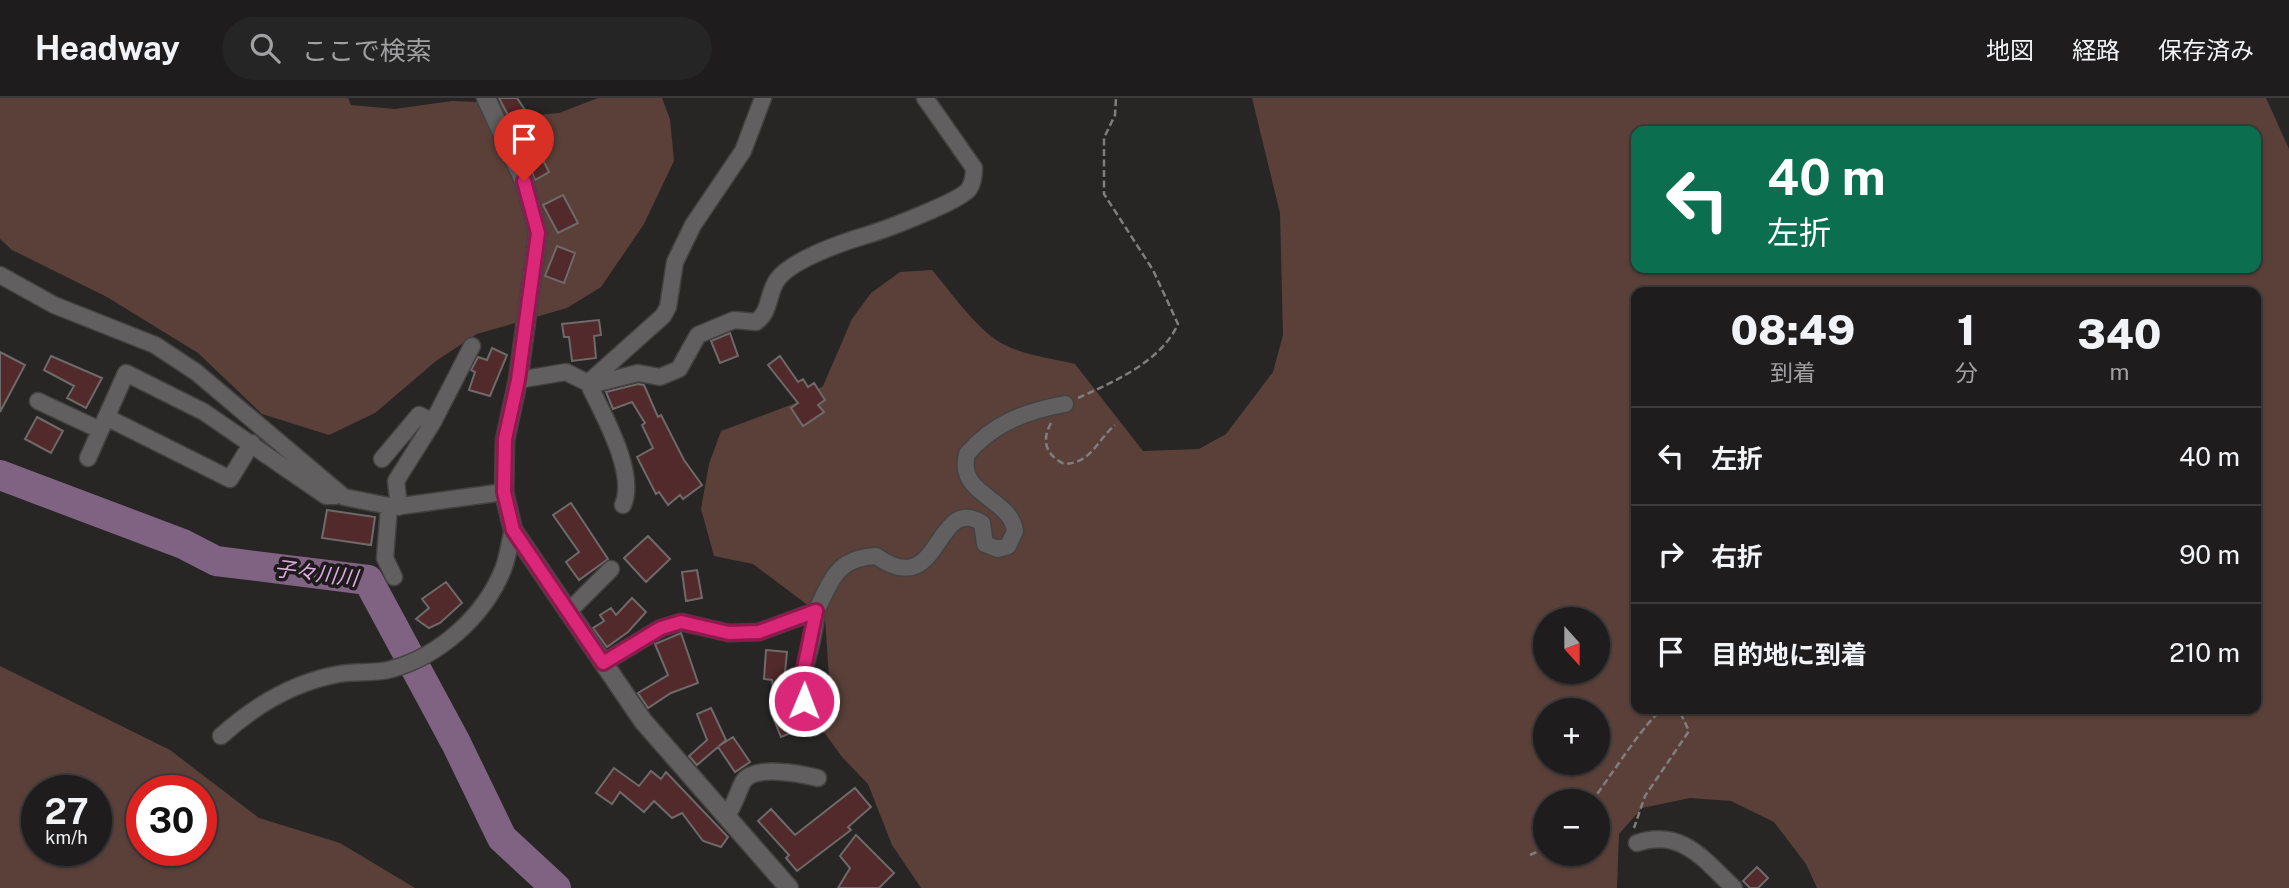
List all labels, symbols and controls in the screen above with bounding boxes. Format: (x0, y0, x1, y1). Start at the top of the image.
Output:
search box (222, 17, 712, 80)
text: Headway (35, 29, 180, 67)
icon: search (246, 29, 284, 67)
text: ここで検索 (302, 35, 432, 66)
text: 地図 (1986, 36, 2034, 64)
text: 経路 (2072, 36, 2120, 64)
text: 保存済み (2158, 36, 2254, 64)
pin (494, 109, 554, 181)
icon: arrive (505, 120, 543, 158)
text: 40 m (1767, 148, 1886, 206)
icon: left (1652, 154, 1743, 245)
text: 左折 (1767, 214, 1831, 251)
text: 08:49 (1730, 305, 1855, 354)
text: 1 (1957, 305, 1975, 354)
text: 340 (2077, 309, 2161, 358)
text: m (2109, 358, 2129, 385)
text: 到着 (1770, 359, 1816, 386)
text: 分 (1955, 359, 1978, 386)
icon: left (1652, 437, 1690, 475)
text: 40 m (2179, 441, 2240, 472)
text: 左折 (1711, 443, 1763, 474)
icon: right (1652, 535, 1690, 573)
text: 90 m (2179, 539, 2240, 570)
text: 右折 (1711, 541, 1763, 572)
water label: 子々川川 (273, 555, 361, 591)
north arrow (1533, 607, 1610, 684)
map controls (1533, 607, 1610, 866)
icon: arrive (1652, 633, 1690, 671)
text: 210 m (2169, 637, 2240, 668)
text: 目的地に到着 (1711, 639, 1867, 670)
position arrow (767, 664, 841, 738)
button: + (1533, 698, 1610, 775)
speed limit sign: 30 (126, 775, 217, 866)
button: − (1533, 789, 1610, 866)
text: 27 (44, 791, 89, 832)
text: km/h (45, 827, 88, 848)

